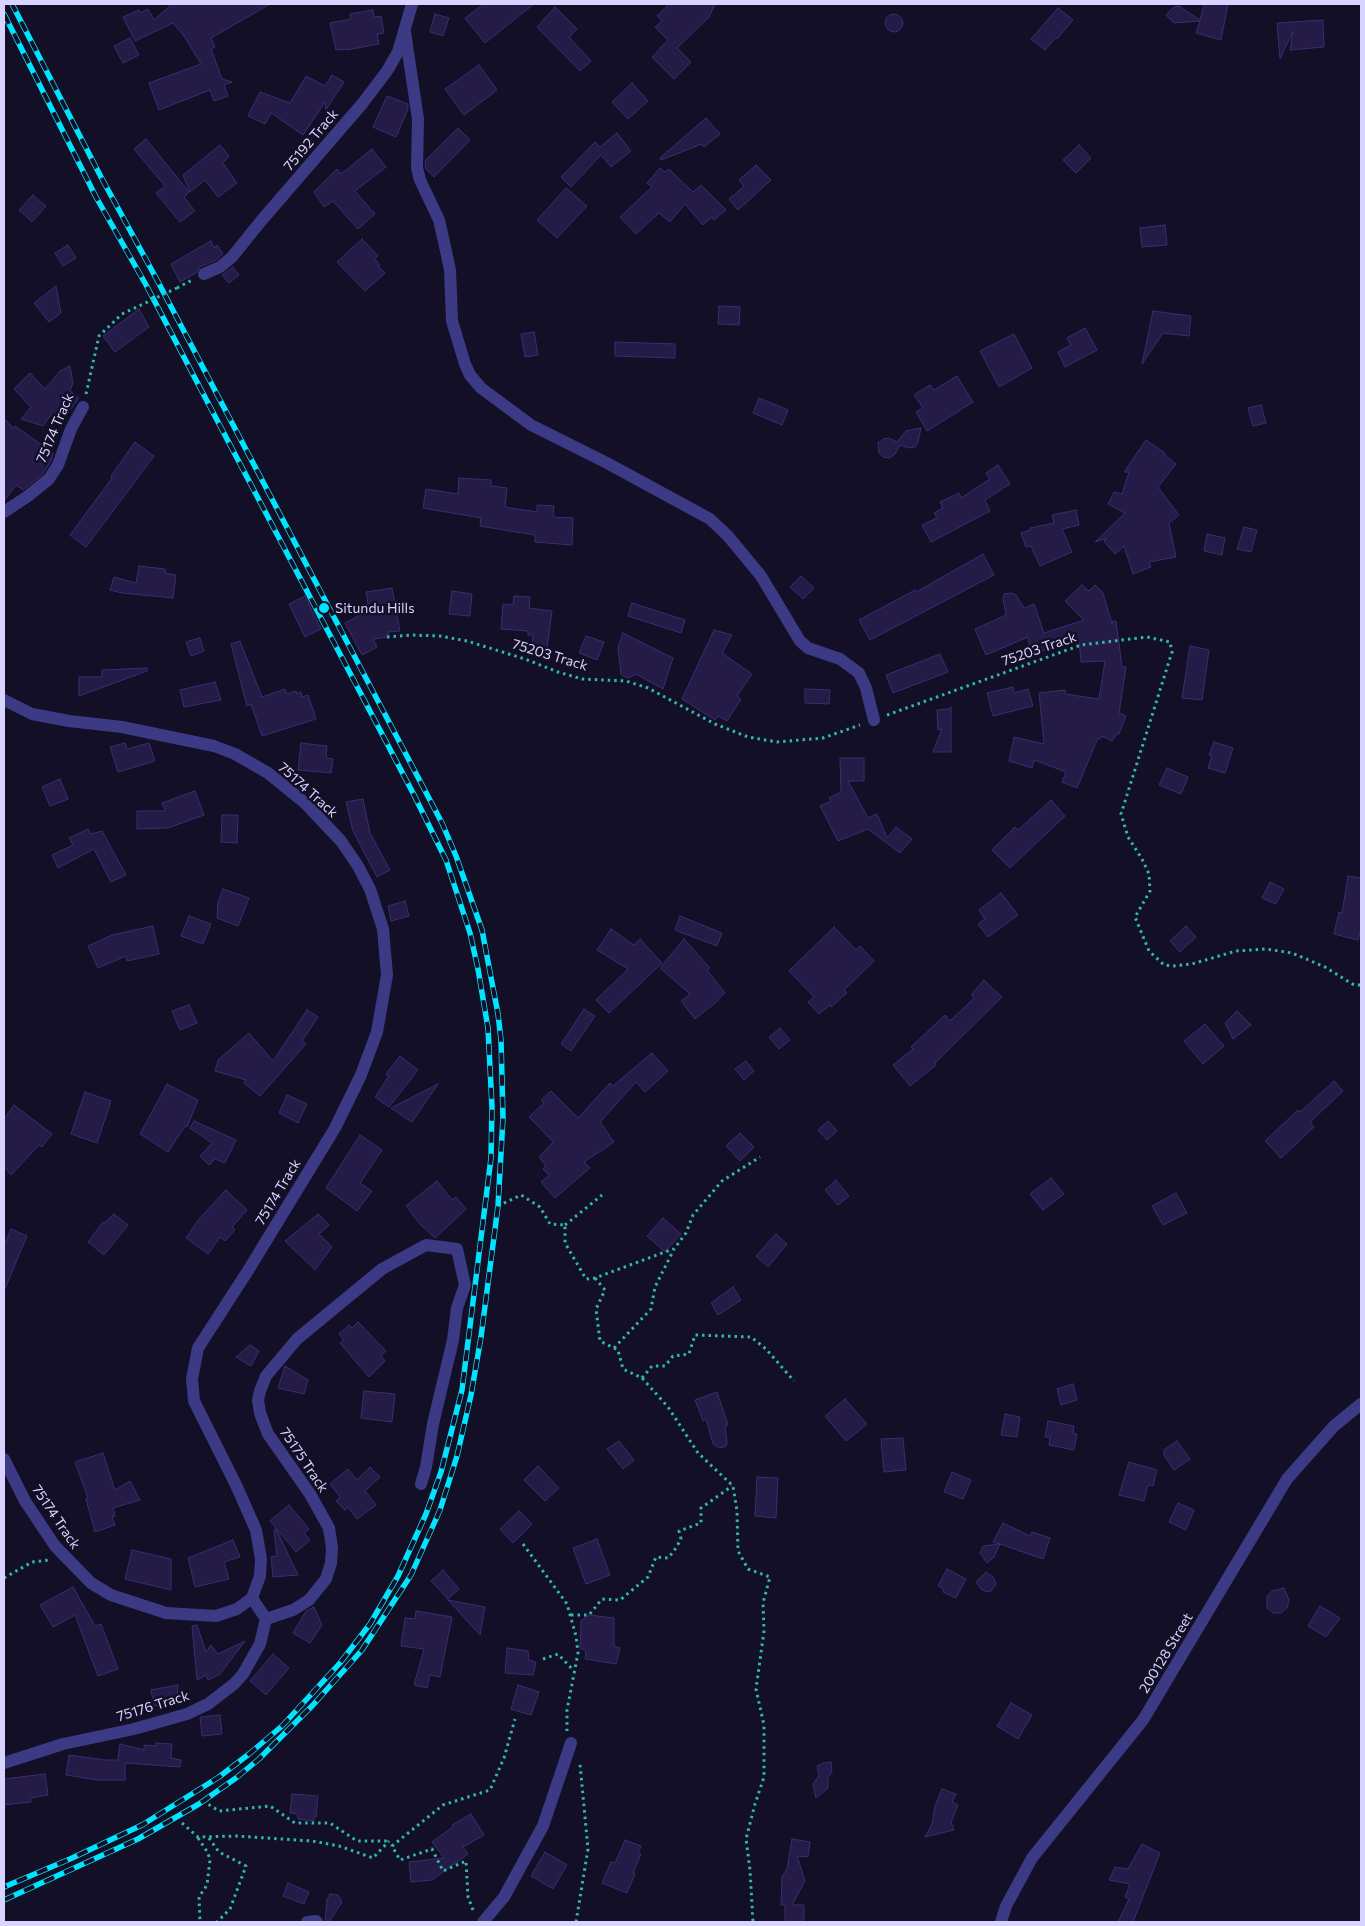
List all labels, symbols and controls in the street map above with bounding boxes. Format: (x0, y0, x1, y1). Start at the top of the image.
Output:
street label: 75192 Track (280, 106, 342, 174)
street label: 75174 Track (33, 391, 77, 465)
place label: Situndu Hills (335, 600, 415, 616)
marker: Situndu Hills (317, 601, 331, 615)
street label: 75203 Track (999, 628, 1079, 670)
street label: 75203 Track (510, 636, 590, 674)
street label: 75174 Track (275, 759, 341, 821)
street label: 75174 Track (252, 1156, 304, 1228)
street label: 75175 Track (276, 1424, 332, 1496)
street label: 75174 Track (28, 1482, 84, 1552)
street label: 200128 Street (1136, 1610, 1196, 1696)
street label: 75176 Track (115, 1687, 191, 1725)

